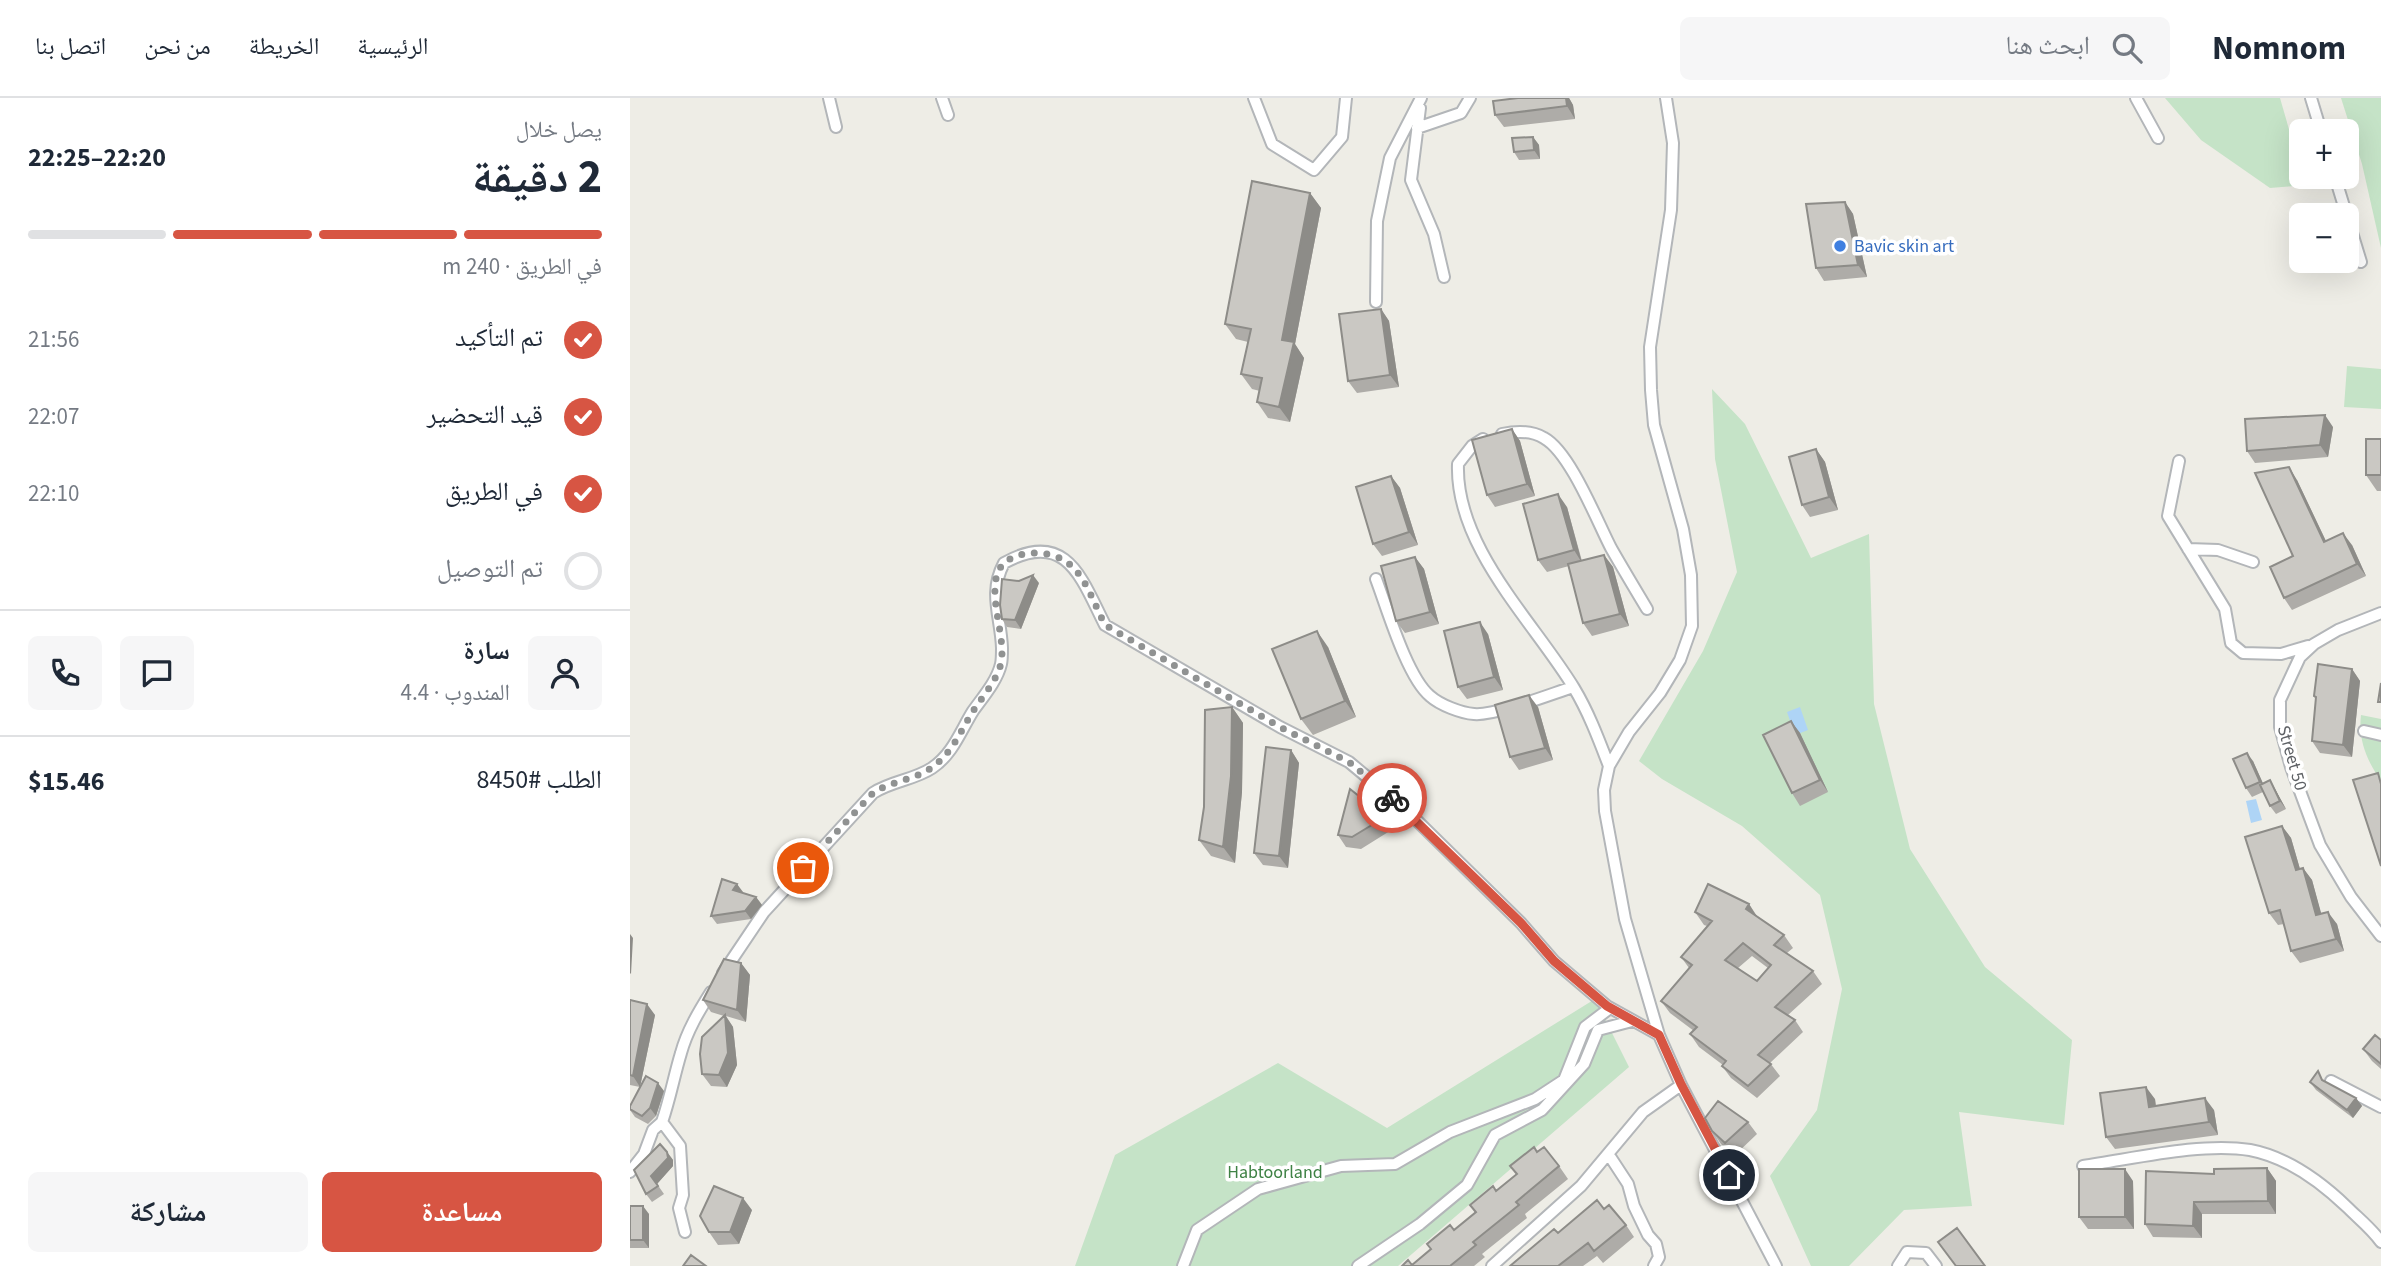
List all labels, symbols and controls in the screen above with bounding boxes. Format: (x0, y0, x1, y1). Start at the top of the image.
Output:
search box (1680, 17, 2170, 80)
text: Nomnom (2212, 25, 2346, 72)
text: ابحث هنا (2006, 27, 2090, 64)
text: اتصل بنا (35, 29, 106, 64)
text: من نحن (144, 29, 211, 64)
text: الخريطة (249, 29, 319, 64)
text: الرئيسية (357, 29, 429, 64)
icon: search (2108, 29, 2146, 67)
text: يصل خلال (516, 113, 602, 146)
map controls (2289, 119, 2359, 273)
button: + (2289, 119, 2359, 189)
text: 22:20–22:25 (28, 139, 166, 176)
text: 2 دقيقة (472, 145, 602, 210)
button: − (2289, 203, 2359, 273)
place label: Bavic skin art (1854, 234, 1954, 259)
marker: Bavic skin art (1832, 238, 1848, 254)
text: في الطريق · 240 m (442, 250, 602, 283)
text: تم التأكيد (455, 319, 543, 356)
icon: check (564, 321, 602, 359)
text: 21:56 (28, 323, 79, 356)
text: قيد التحضير (427, 396, 543, 433)
icon: check (564, 398, 602, 436)
text: 22:07 (28, 400, 79, 433)
text: في الطريق (445, 473, 543, 510)
icon: check (564, 475, 602, 513)
text: 22:10 (28, 477, 79, 510)
text: تم التوصيل (437, 550, 543, 587)
text: سارة (463, 632, 510, 669)
button: phone (28, 636, 102, 710)
button: chat (120, 636, 194, 710)
button: person (528, 636, 602, 710)
text: المندوب · 4.4 (400, 676, 510, 709)
street label: Street 50 (2271, 723, 2313, 793)
text: الطلب #8450 (477, 761, 602, 798)
text: $15.46 (28, 763, 104, 800)
courier (1357, 763, 1427, 833)
icon: bike (1373, 779, 1411, 817)
pin (773, 838, 833, 898)
icon: bag (784, 849, 822, 887)
pin (1699, 1145, 1759, 1205)
icon: home (1710, 1156, 1748, 1194)
park label: Habtoorland (1227, 1160, 1323, 1185)
button: مشاركة (28, 1172, 308, 1252)
button: مساعدة (322, 1172, 602, 1252)

